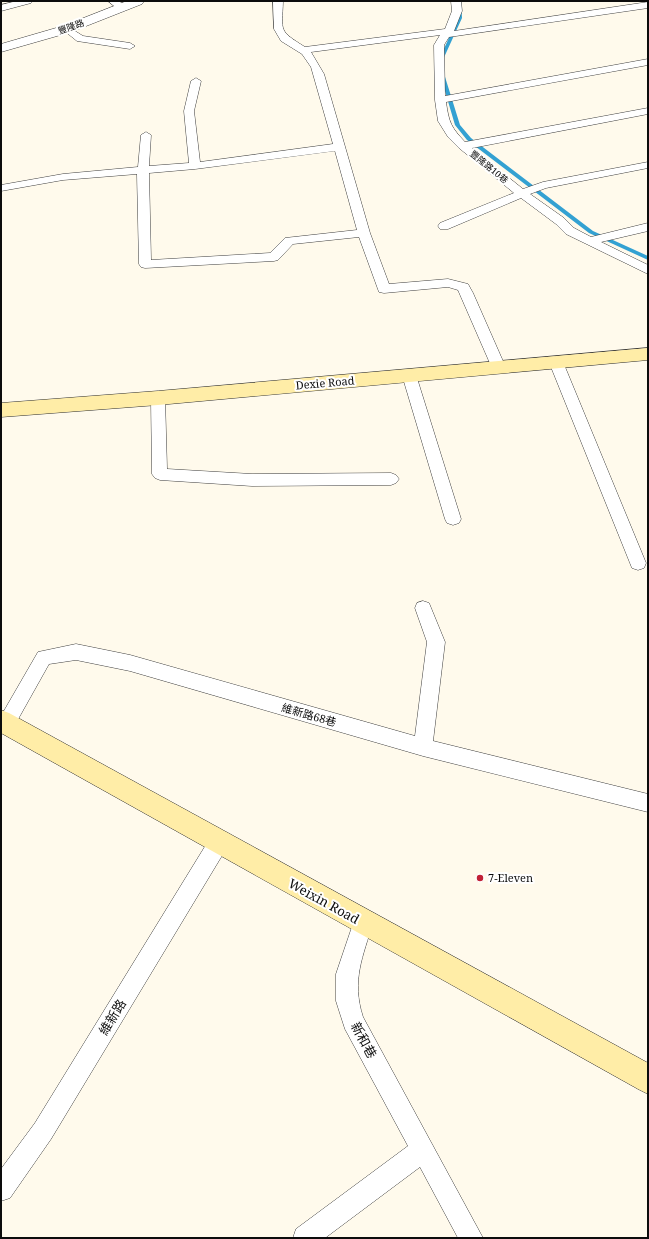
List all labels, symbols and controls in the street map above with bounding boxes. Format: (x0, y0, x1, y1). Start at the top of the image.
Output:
street label: 豐隆路 (56, 16, 86, 37)
street label: 豐隆路10巷 (467, 147, 511, 186)
street label: Dexie Road (295, 372, 355, 393)
street label: 維新路68巷 (280, 700, 338, 729)
place label: 7-Eleven (488, 870, 533, 885)
marker: 7-Eleven (475, 873, 485, 883)
street label: Weixin Road (285, 874, 363, 928)
street label: 維新路 (94, 996, 130, 1038)
street label: 新和巷 (347, 1019, 381, 1061)

